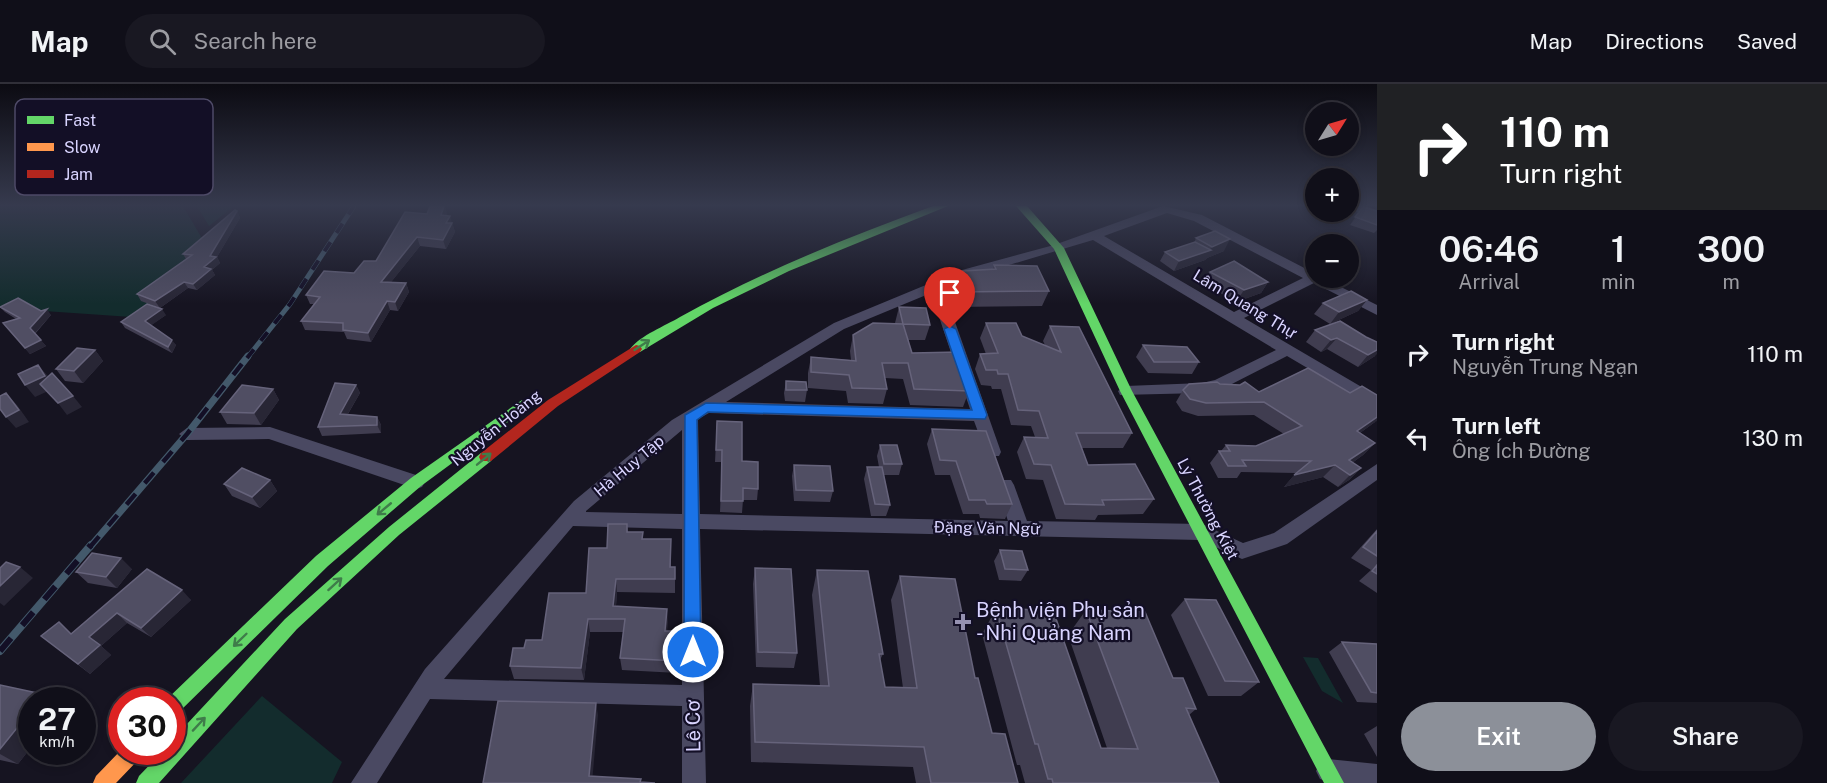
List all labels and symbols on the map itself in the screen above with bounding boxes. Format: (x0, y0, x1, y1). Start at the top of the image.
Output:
legend (15, 99, 213, 195)
north arrow (1305, 102, 1359, 156)
text: Fast (64, 111, 96, 130)
text: Slow (64, 138, 101, 157)
text: Jam (64, 165, 93, 184)
street label: Lâm Quang Thự (1190, 265, 1301, 343)
pin (924, 267, 975, 329)
one-way arrow (634, 339, 650, 351)
street label: Nguyễn Hoàng (447, 386, 545, 470)
street label: Hà Huy Tập (590, 431, 668, 501)
one-way arrow (476, 452, 492, 465)
street label: Lý Thường Kiệt (1173, 455, 1243, 563)
one-way arrow (377, 502, 392, 516)
street label: Đặng Văn Ngữ (933, 518, 1041, 538)
one-way arrow (327, 577, 342, 591)
place label: Bệnh viện Phụ sản - Nhi Quảng Nam (976, 598, 1145, 645)
marker: Bệnh viện Phụ sản - Nhi Quảng Nam (954, 613, 972, 631)
position arrow (661, 620, 725, 684)
one-way arrow (233, 633, 248, 648)
speed limit sign: 30 (108, 687, 186, 765)
street label: Lê Cơ (681, 699, 705, 753)
one-way arrow (192, 717, 206, 732)

